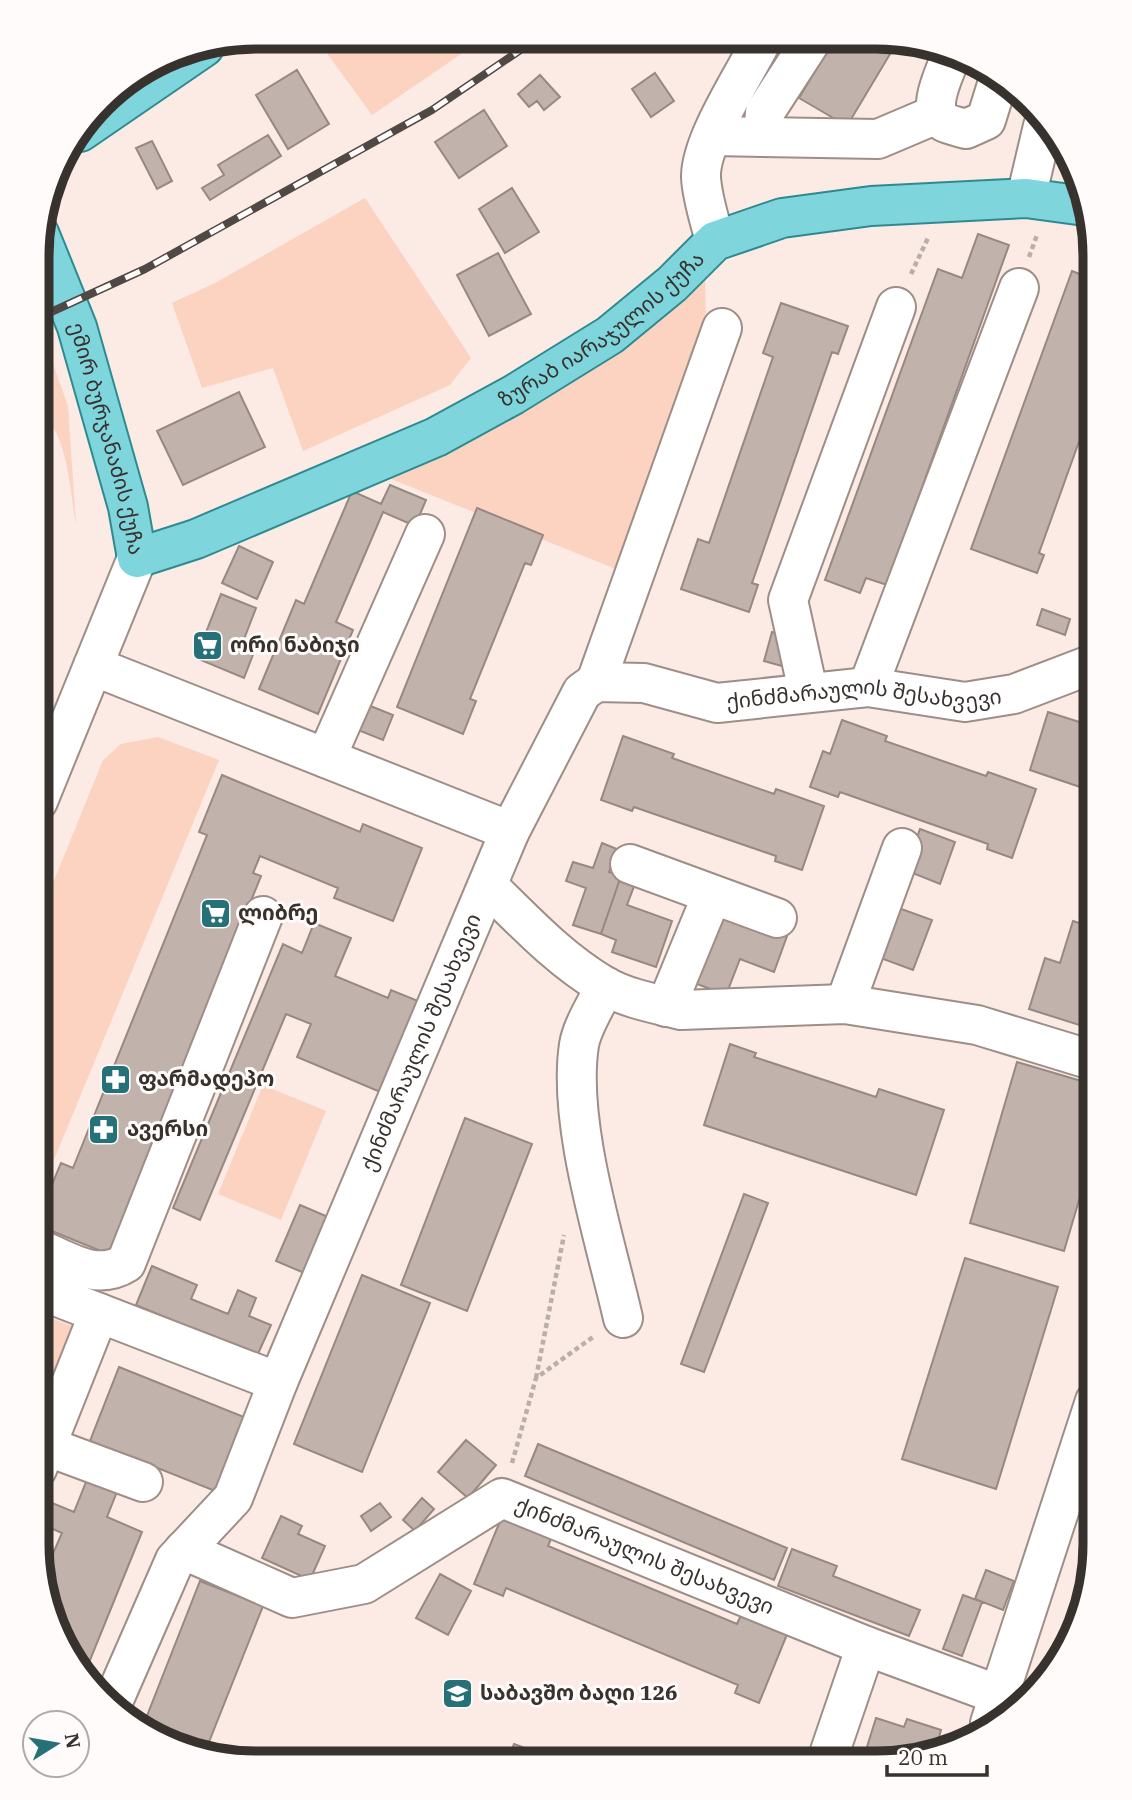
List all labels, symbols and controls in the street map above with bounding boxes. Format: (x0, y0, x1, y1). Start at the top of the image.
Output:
street label: ზურაბ იარაჯულის ქუჩა (493, 245, 710, 413)
street label: ემირ ბურჯანაძის ქუჩა (63, 319, 151, 557)
supermarket icon: ორი ნაბიჯი (190, 628, 224, 662)
place label: ორი ნაბიჯი (230, 630, 360, 658)
street label: ქინძმარაულის შესახვევი (725, 671, 1003, 715)
supermarket icon: ლიბრე (198, 896, 232, 930)
place label: ლიბრე (238, 898, 318, 926)
street label: ქინძმარაულის შესახვევი (353, 909, 487, 1175)
pharmacy icon: ფარმადეპო (98, 1062, 132, 1096)
place label: ფარმადეპო (138, 1064, 274, 1092)
pharmacy icon: ავერსი (87, 1112, 121, 1146)
place label: ავერსი (127, 1114, 208, 1142)
street label: ქინძმარაულის შესახვევი (511, 1490, 779, 1620)
school or university icon: საბავშო ბაღი 126 (440, 1676, 474, 1710)
place label: საბავშო ბაღი 126 (480, 1678, 678, 1706)
north arrow (21, 1709, 91, 1779)
text: N (59, 1731, 86, 1750)
scale bar (887, 1734, 987, 1778)
text: 20 m (898, 1743, 948, 1771)

